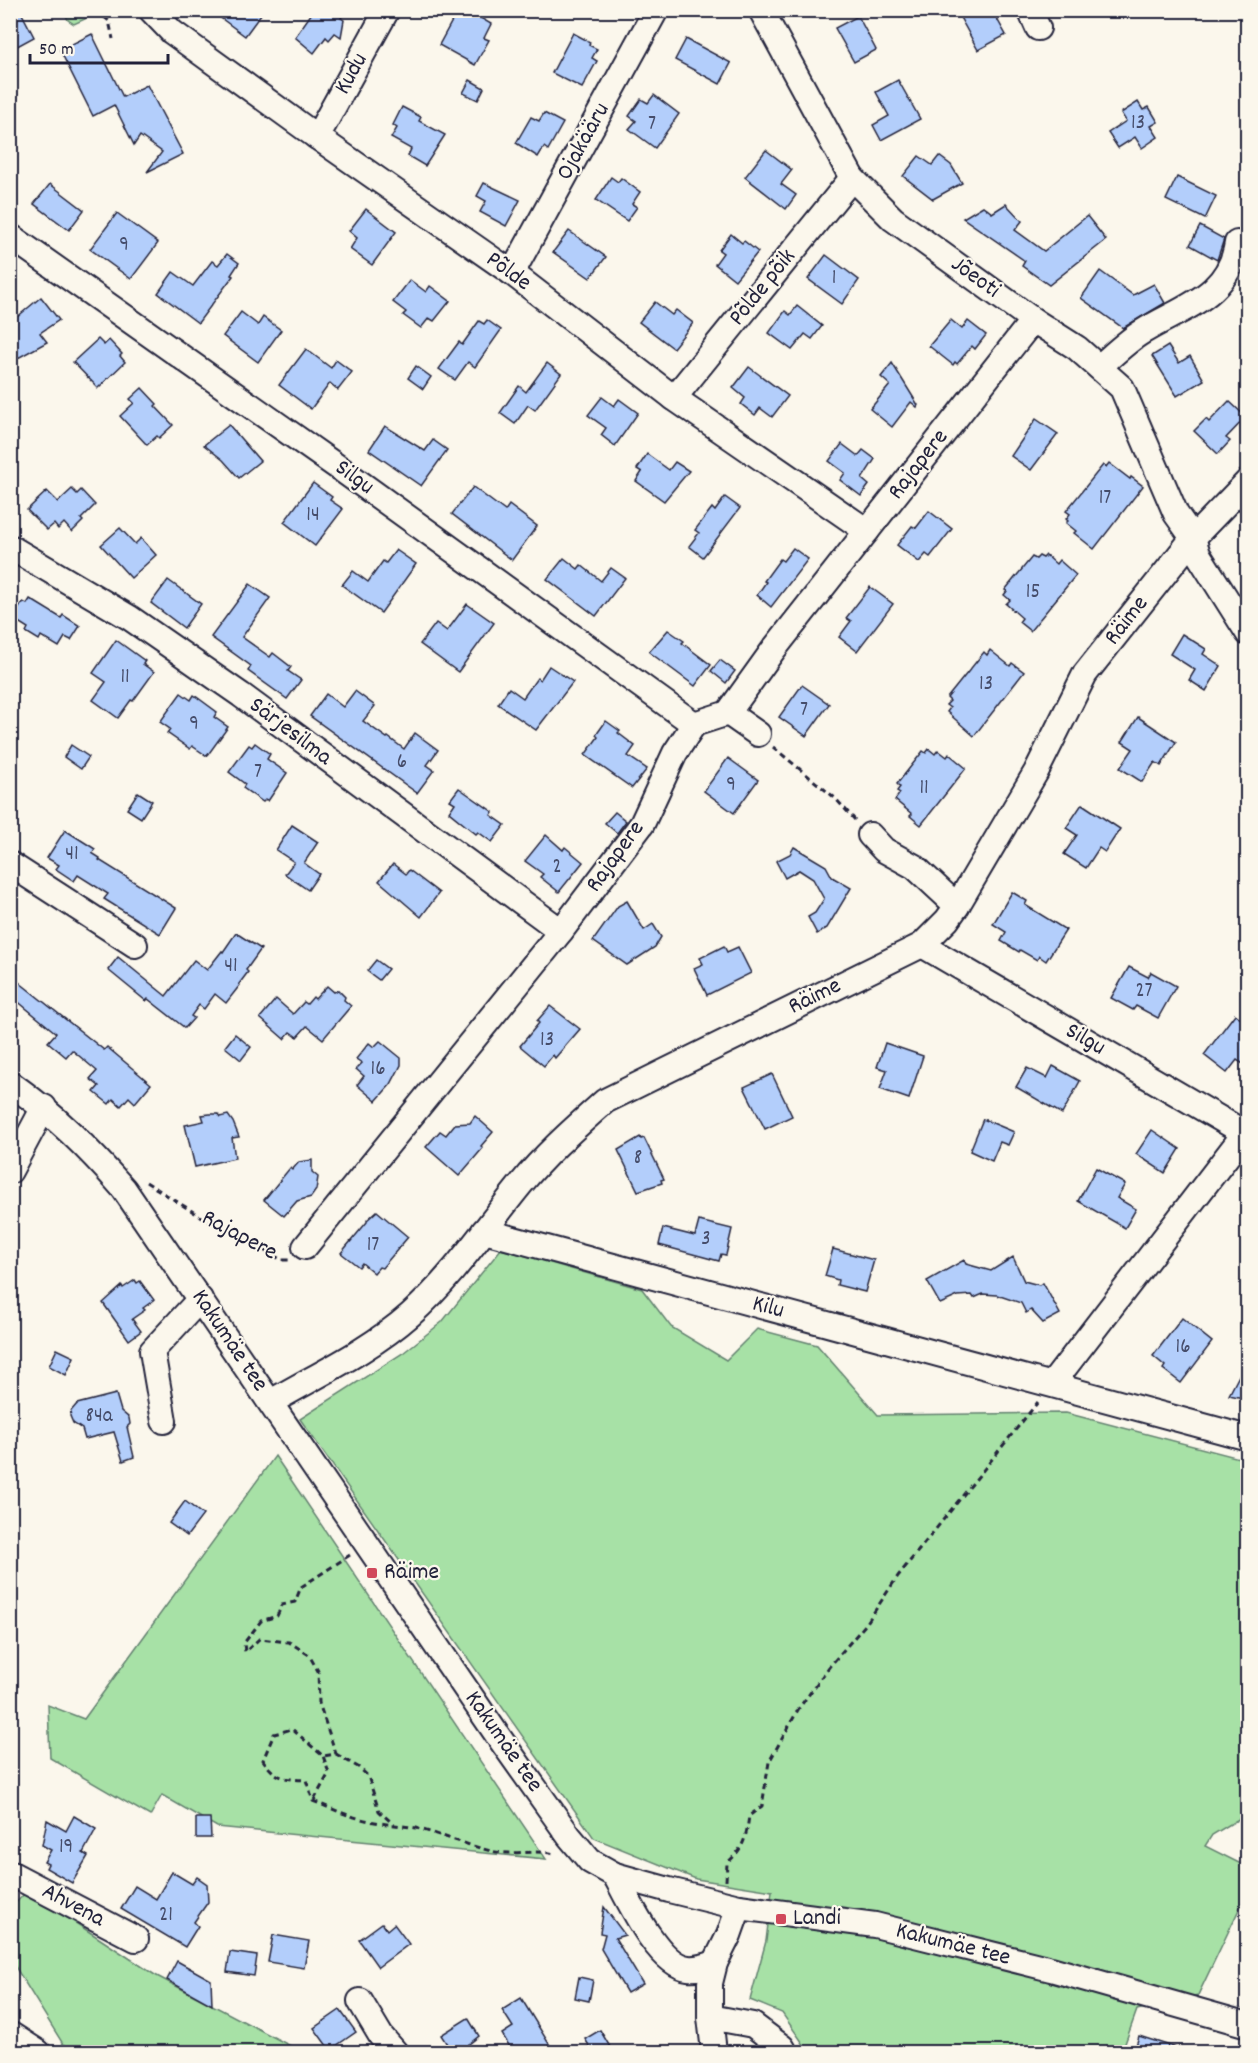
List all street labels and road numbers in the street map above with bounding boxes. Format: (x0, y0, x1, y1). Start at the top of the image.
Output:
street label: Kudu (327, 47, 377, 101)
street label: Ojakääru (549, 97, 619, 187)
street label: Põlde põik (721, 242, 805, 334)
street label: Põlde (478, 244, 538, 300)
street label: Jõeoti (943, 248, 1007, 308)
street label: Rajapere (880, 422, 958, 508)
street label: Silgu (327, 452, 381, 504)
street label: Räime (1097, 589, 1157, 653)
street label: Särjesilma (241, 689, 339, 775)
street label: Rajapere (578, 814, 654, 900)
street label: Räime (783, 970, 847, 1024)
street label: Silgu (1059, 1015, 1111, 1065)
street label: Rajapere (195, 1202, 283, 1270)
street label: Kakumäe tee (182, 1283, 276, 1399)
street label: Kilu (748, 1287, 788, 1329)
street label: Kakumäe tee (456, 1684, 550, 1800)
street label: Ahvena (35, 1875, 111, 1937)
street label: Kakumäe tee (892, 1914, 1014, 1976)

